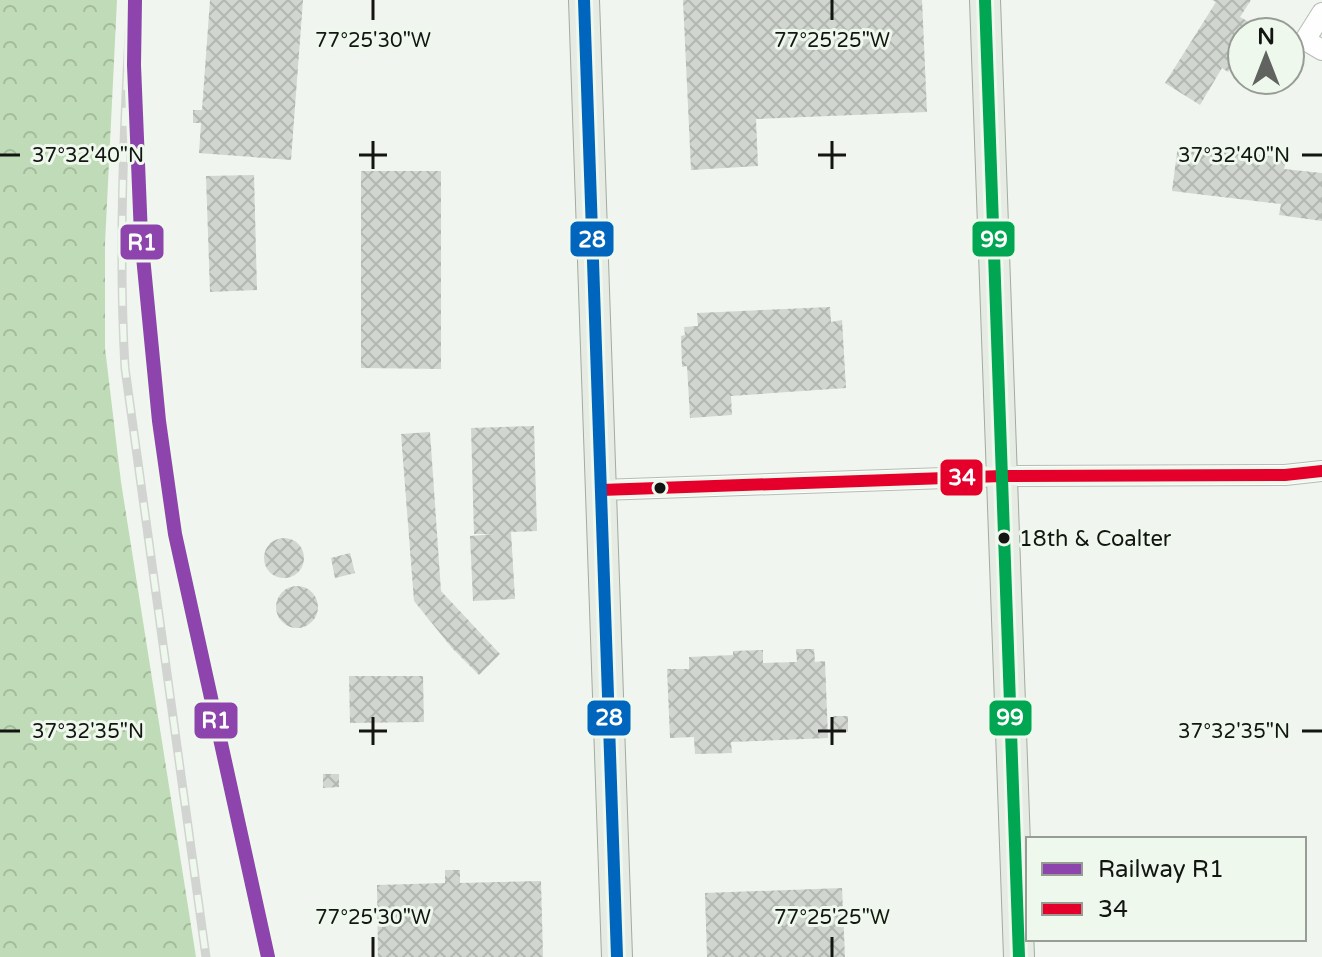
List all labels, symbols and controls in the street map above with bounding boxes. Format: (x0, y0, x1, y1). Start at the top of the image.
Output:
north arrow (1226, 16, 1306, 96)
text: N (1257, 24, 1275, 50)
text: 77°25'30"W (315, 29, 431, 53)
text: 77°25'25"W (774, 29, 890, 53)
text: 37°32'40"N (32, 144, 144, 168)
text: 37°32'40"N (1178, 144, 1290, 168)
line badge: 28 (569, 220, 615, 258)
line badge: 99 (971, 220, 1016, 258)
line badge: R1 (119, 223, 165, 261)
text: 28 (578, 227, 606, 253)
text: 99 (980, 227, 1008, 253)
text: R1 (127, 230, 157, 256)
line badge: 34 (939, 458, 984, 497)
text: 34 (948, 465, 976, 491)
unlabelled marker (652, 480, 668, 496)
place label: 18th & Coalter (1019, 526, 1172, 552)
marker: 18th & Coalter (996, 530, 1012, 546)
line badge: 28 (586, 699, 632, 737)
line badge: 99 (988, 699, 1033, 737)
line badge: R1 (193, 701, 239, 740)
text: 28 (595, 705, 623, 731)
text: 99 (996, 705, 1024, 731)
text: R1 (201, 708, 231, 734)
text: 37°32'35"N (32, 720, 144, 744)
text: 37°32'35"N (1178, 720, 1290, 744)
legend (1026, 837, 1306, 941)
text: Railway R1 (1098, 855, 1224, 884)
text: 34 (1098, 895, 1128, 924)
text: 77°25'30"W (315, 906, 431, 930)
text: 77°25'25"W (774, 906, 890, 930)

